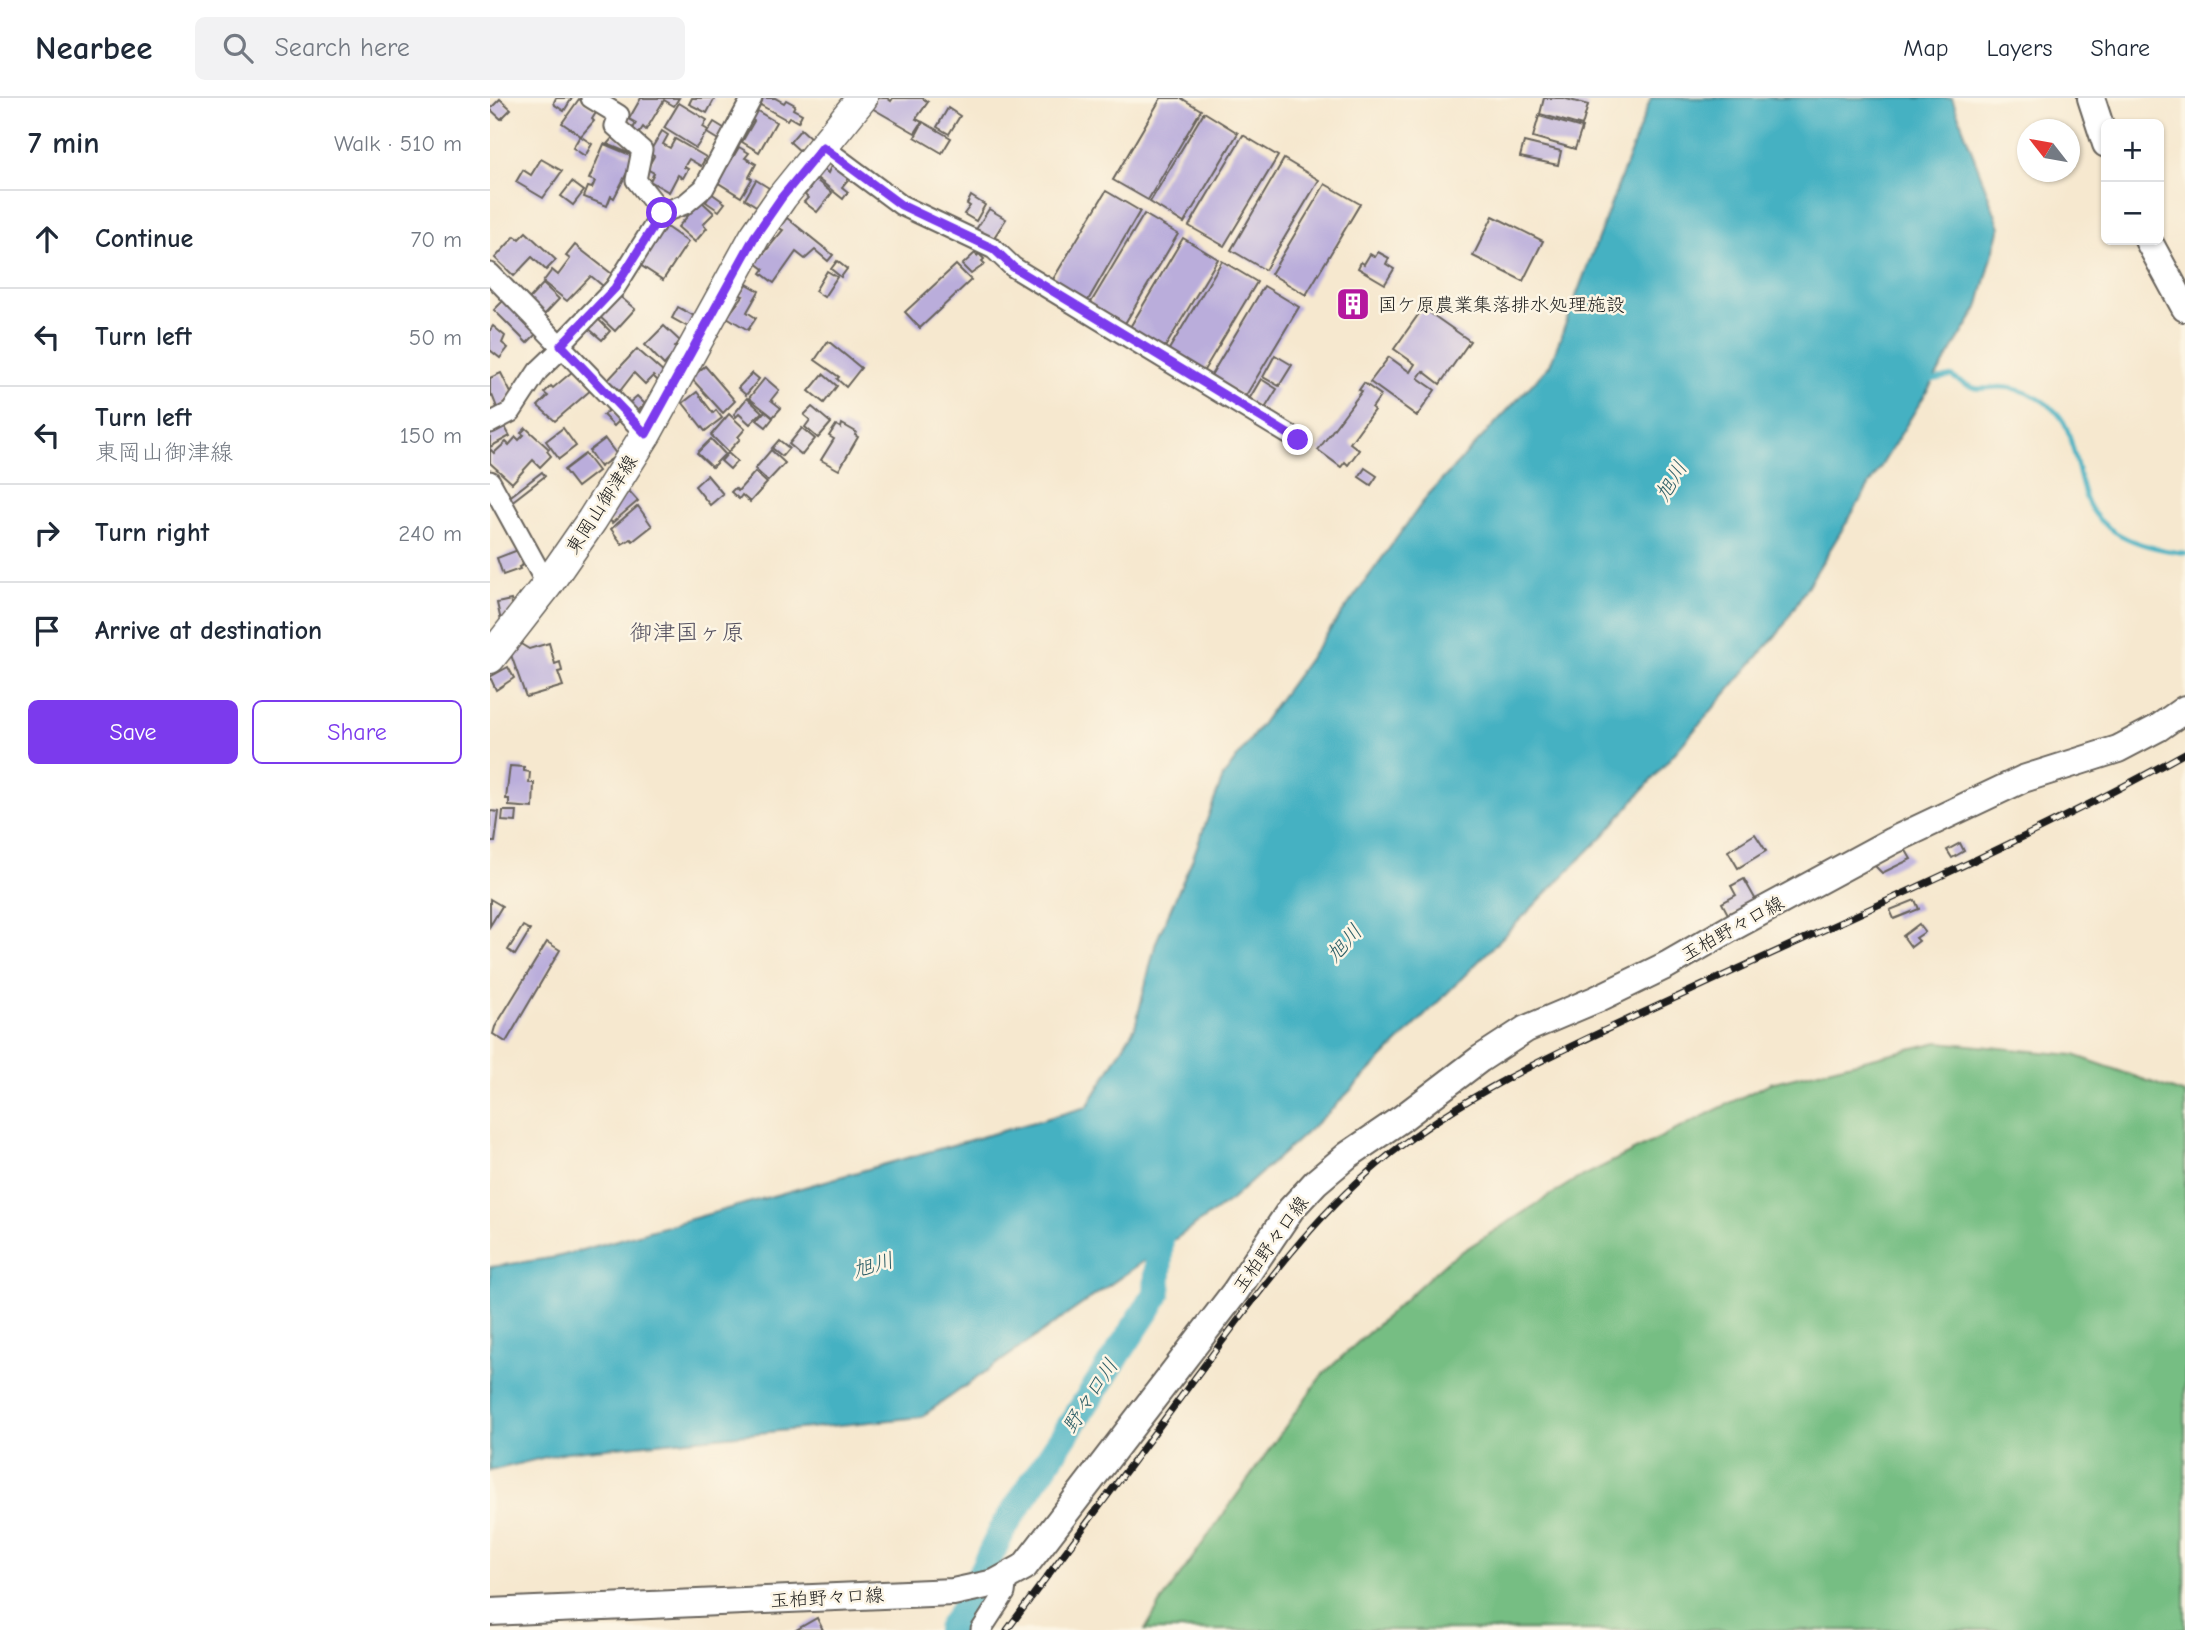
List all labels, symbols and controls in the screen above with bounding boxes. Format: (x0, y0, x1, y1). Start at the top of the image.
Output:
search box (195, 17, 685, 80)
text: Nearbee (35, 29, 153, 67)
icon: search (219, 29, 257, 67)
text: Search here (275, 33, 410, 63)
text: Map (1903, 34, 1949, 62)
text: Layers (1987, 34, 2052, 62)
text: Share (2090, 34, 2150, 62)
north arrow (2017, 119, 2080, 182)
map controls (2101, 119, 2164, 245)
button: + (2101, 119, 2164, 182)
text: 7 min (28, 126, 100, 161)
text: Walk · 510 m (334, 130, 462, 157)
button: − (2101, 182, 2164, 245)
route start (646, 197, 677, 228)
icon: ahead (28, 220, 66, 258)
text: Continue (95, 224, 193, 254)
text: 70 m (410, 226, 462, 253)
building icon: 国ケ原農業集落排水処理施設 (1334, 285, 1372, 323)
place label: 国ケ原農業集落排水処理施設 (1378, 294, 1625, 316)
icon: left (28, 318, 66, 356)
text: Turn left (95, 322, 192, 352)
text: 50 m (409, 324, 462, 351)
text: Turn left (95, 403, 192, 433)
icon: left (28, 416, 66, 454)
text: 150 m (400, 422, 462, 449)
route end (1282, 424, 1313, 455)
text: 東岡山御津線 (95, 439, 233, 466)
street label: 東岡山御津線 (562, 451, 642, 558)
water label: 旭川 (1650, 457, 1692, 505)
icon: right (28, 514, 66, 552)
text: Turn right (95, 518, 209, 548)
text: 240 m (398, 520, 462, 547)
icon: arrive (28, 612, 66, 650)
text: Arrive at destination (95, 616, 322, 646)
district label: 御津国ヶ原 (630, 619, 745, 646)
button: Save (28, 700, 238, 764)
button: Share (252, 700, 462, 764)
street label: 玉柏野々口線 (1677, 892, 1788, 966)
water label: 旭川 (1321, 919, 1367, 967)
street label: 玉柏野々口線 (1228, 1192, 1313, 1297)
water label: 旭川 (850, 1248, 896, 1282)
water label: 野々口川 (1057, 1354, 1123, 1438)
street label: 玉柏野々口線 (770, 1584, 885, 1612)

